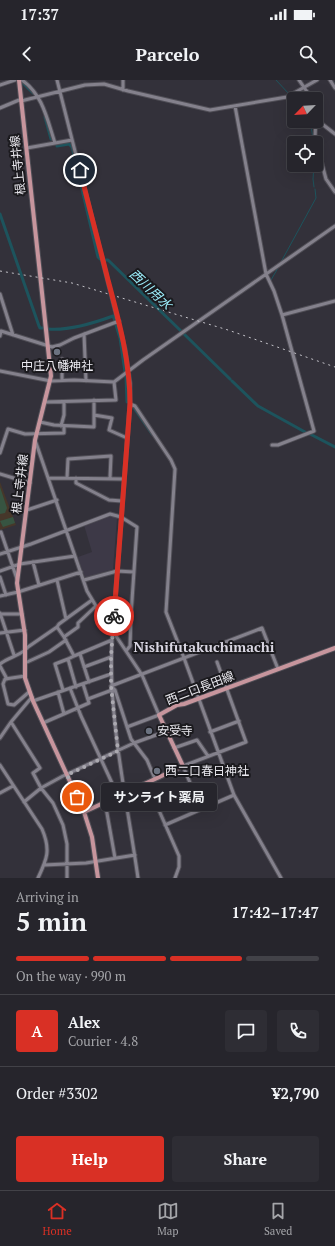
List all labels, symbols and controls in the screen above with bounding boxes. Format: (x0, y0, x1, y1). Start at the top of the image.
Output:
text: 17:37 (20, 4, 59, 24)
text: Parcelo (136, 42, 199, 66)
icon: back (16, 43, 38, 65)
icon: search (297, 43, 319, 65)
north arrow (287, 92, 323, 128)
map controls (287, 92, 323, 172)
street label: 根上寺井線 (7, 134, 28, 196)
button: locate (287, 136, 323, 172)
pin (63, 153, 97, 187)
icon: home (69, 159, 91, 181)
water label: 西川用水 (126, 265, 178, 315)
marker: 中庄八幡神社 (52, 347, 62, 357)
place label: 中庄八幡神社 (21, 358, 93, 373)
street label: 根上寺井線 (8, 453, 31, 515)
courier (94, 596, 134, 636)
icon: bike (103, 605, 125, 627)
district label: Nishifutakuchimachi (134, 637, 275, 656)
street label: 西二口長田線 (164, 668, 236, 707)
place label: 安受寺 (157, 723, 193, 738)
marker: 安受寺 (144, 726, 154, 736)
place label: 西二口春日神社 (165, 763, 249, 778)
marker: 西二口春日神社 (152, 766, 162, 776)
pin (60, 780, 94, 814)
callout: サンライト薬局 (101, 783, 217, 811)
icon: bag (66, 786, 88, 808)
text: サンライト薬局 (113, 788, 205, 806)
text: Arriving in (16, 888, 79, 906)
text: 17:42–17:47 (232, 902, 319, 922)
text: 5 min (16, 904, 87, 938)
text: On the way · 990 m (16, 967, 126, 985)
button: chat (225, 1010, 267, 1052)
button: phone (277, 1010, 319, 1052)
text: Alex (68, 1012, 100, 1032)
text: A (32, 1021, 42, 1041)
text: Courier · 4.8 (68, 1032, 138, 1050)
text: Order #3302 (16, 1083, 98, 1103)
text: ¥2,790 (272, 1083, 319, 1103)
button: Help (16, 1136, 164, 1182)
button: Share (172, 1136, 319, 1182)
tab: Home (43, 1200, 72, 1238)
tab: Map (157, 1200, 179, 1238)
tab: Saved (264, 1200, 292, 1238)

